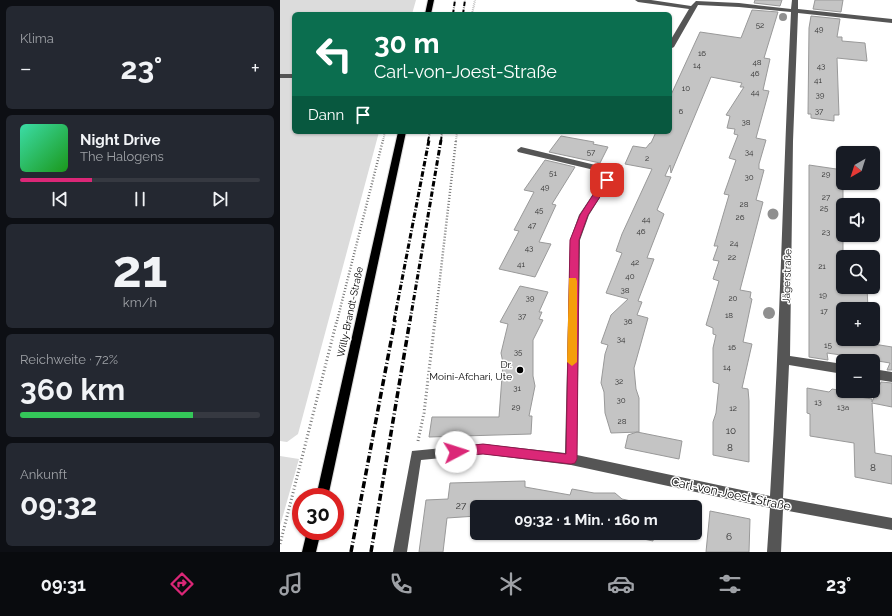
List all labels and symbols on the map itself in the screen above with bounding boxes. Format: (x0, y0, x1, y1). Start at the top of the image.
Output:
house number: 52 (756, 20, 764, 30)
house number: 49 (814, 24, 824, 34)
house number: 16 (698, 48, 706, 58)
house number: 48 (752, 57, 762, 67)
house number: 14 (693, 60, 702, 70)
house number: 43 (817, 61, 825, 71)
house number: 46 (750, 68, 760, 78)
house number: 41 (814, 75, 822, 85)
house number: 10 (682, 83, 690, 93)
house number: 44 (751, 87, 760, 97)
house number: 39 (816, 90, 825, 100)
house number: 6 (679, 106, 684, 116)
house number: 37 (815, 106, 824, 116)
house number: 38 (741, 117, 751, 127)
north arrow (836, 146, 880, 190)
house number: 57 (587, 147, 596, 157)
house number: 34 (745, 147, 754, 157)
house number: 2 (645, 153, 649, 163)
pin (590, 163, 624, 197)
house number: 51 (549, 168, 557, 178)
house number: 29 (822, 169, 831, 179)
house number: 30 (744, 172, 754, 182)
house number: 49 (540, 182, 550, 192)
house number: 27 (822, 192, 831, 202)
house number: 28 (740, 199, 749, 209)
house number: 25 (820, 203, 829, 213)
house number: 45 (535, 205, 544, 215)
house number: 26 (736, 212, 745, 222)
house number: 44 (642, 214, 651, 224)
house number: 47 (528, 220, 537, 230)
house number: 46 (636, 226, 646, 236)
house number: 23 (822, 227, 830, 237)
house number: 24 (730, 238, 739, 248)
house number: 43 (525, 243, 533, 253)
street label: Jägerstraße (781, 249, 793, 303)
house number: 22 (728, 252, 736, 262)
house number: 42 (631, 257, 639, 267)
house number: 41 (517, 259, 525, 269)
house number: 21 (818, 261, 826, 271)
street label: Willy-Brandt-Straße (335, 266, 365, 358)
house number: 40 (625, 271, 635, 281)
house number: 38 (620, 285, 630, 295)
house number: 19 (819, 290, 827, 300)
house number: 39 (526, 293, 535, 303)
house number: 20 (728, 293, 738, 303)
house number: 17 (820, 306, 829, 316)
house number: 18 (725, 310, 733, 320)
house number: 37 (518, 311, 527, 321)
house number: 36 (623, 316, 633, 326)
house number: 34 (617, 334, 626, 344)
house number: 15 (824, 340, 833, 350)
house number: 16 (728, 342, 736, 352)
house number: 35 (514, 347, 523, 357)
place label: Dr. Moini-Afchari, Ute (429, 359, 512, 382)
house number: 14 (723, 362, 732, 372)
marker: Dr. Moini-Afchari, Ute (515, 365, 525, 375)
house number: 32 (615, 376, 623, 386)
house number: 31 (513, 383, 521, 393)
house number: 30 (616, 395, 626, 405)
house number: 13 (814, 397, 822, 407)
house number: 29 (512, 402, 521, 412)
house number: 13a (837, 402, 849, 412)
house number: 12 (729, 403, 737, 413)
house number: 28 (618, 416, 627, 426)
house number: 10 (726, 425, 736, 436)
position arrow (435, 431, 477, 473)
house number: 8 (727, 442, 733, 453)
house number: 8 (870, 462, 876, 473)
street label: Carl-von-Joest-Straße (670, 474, 792, 514)
speed limit sign: 30 (292, 488, 344, 540)
house number: 27 (456, 500, 467, 511)
house number: 6 (726, 531, 732, 542)

